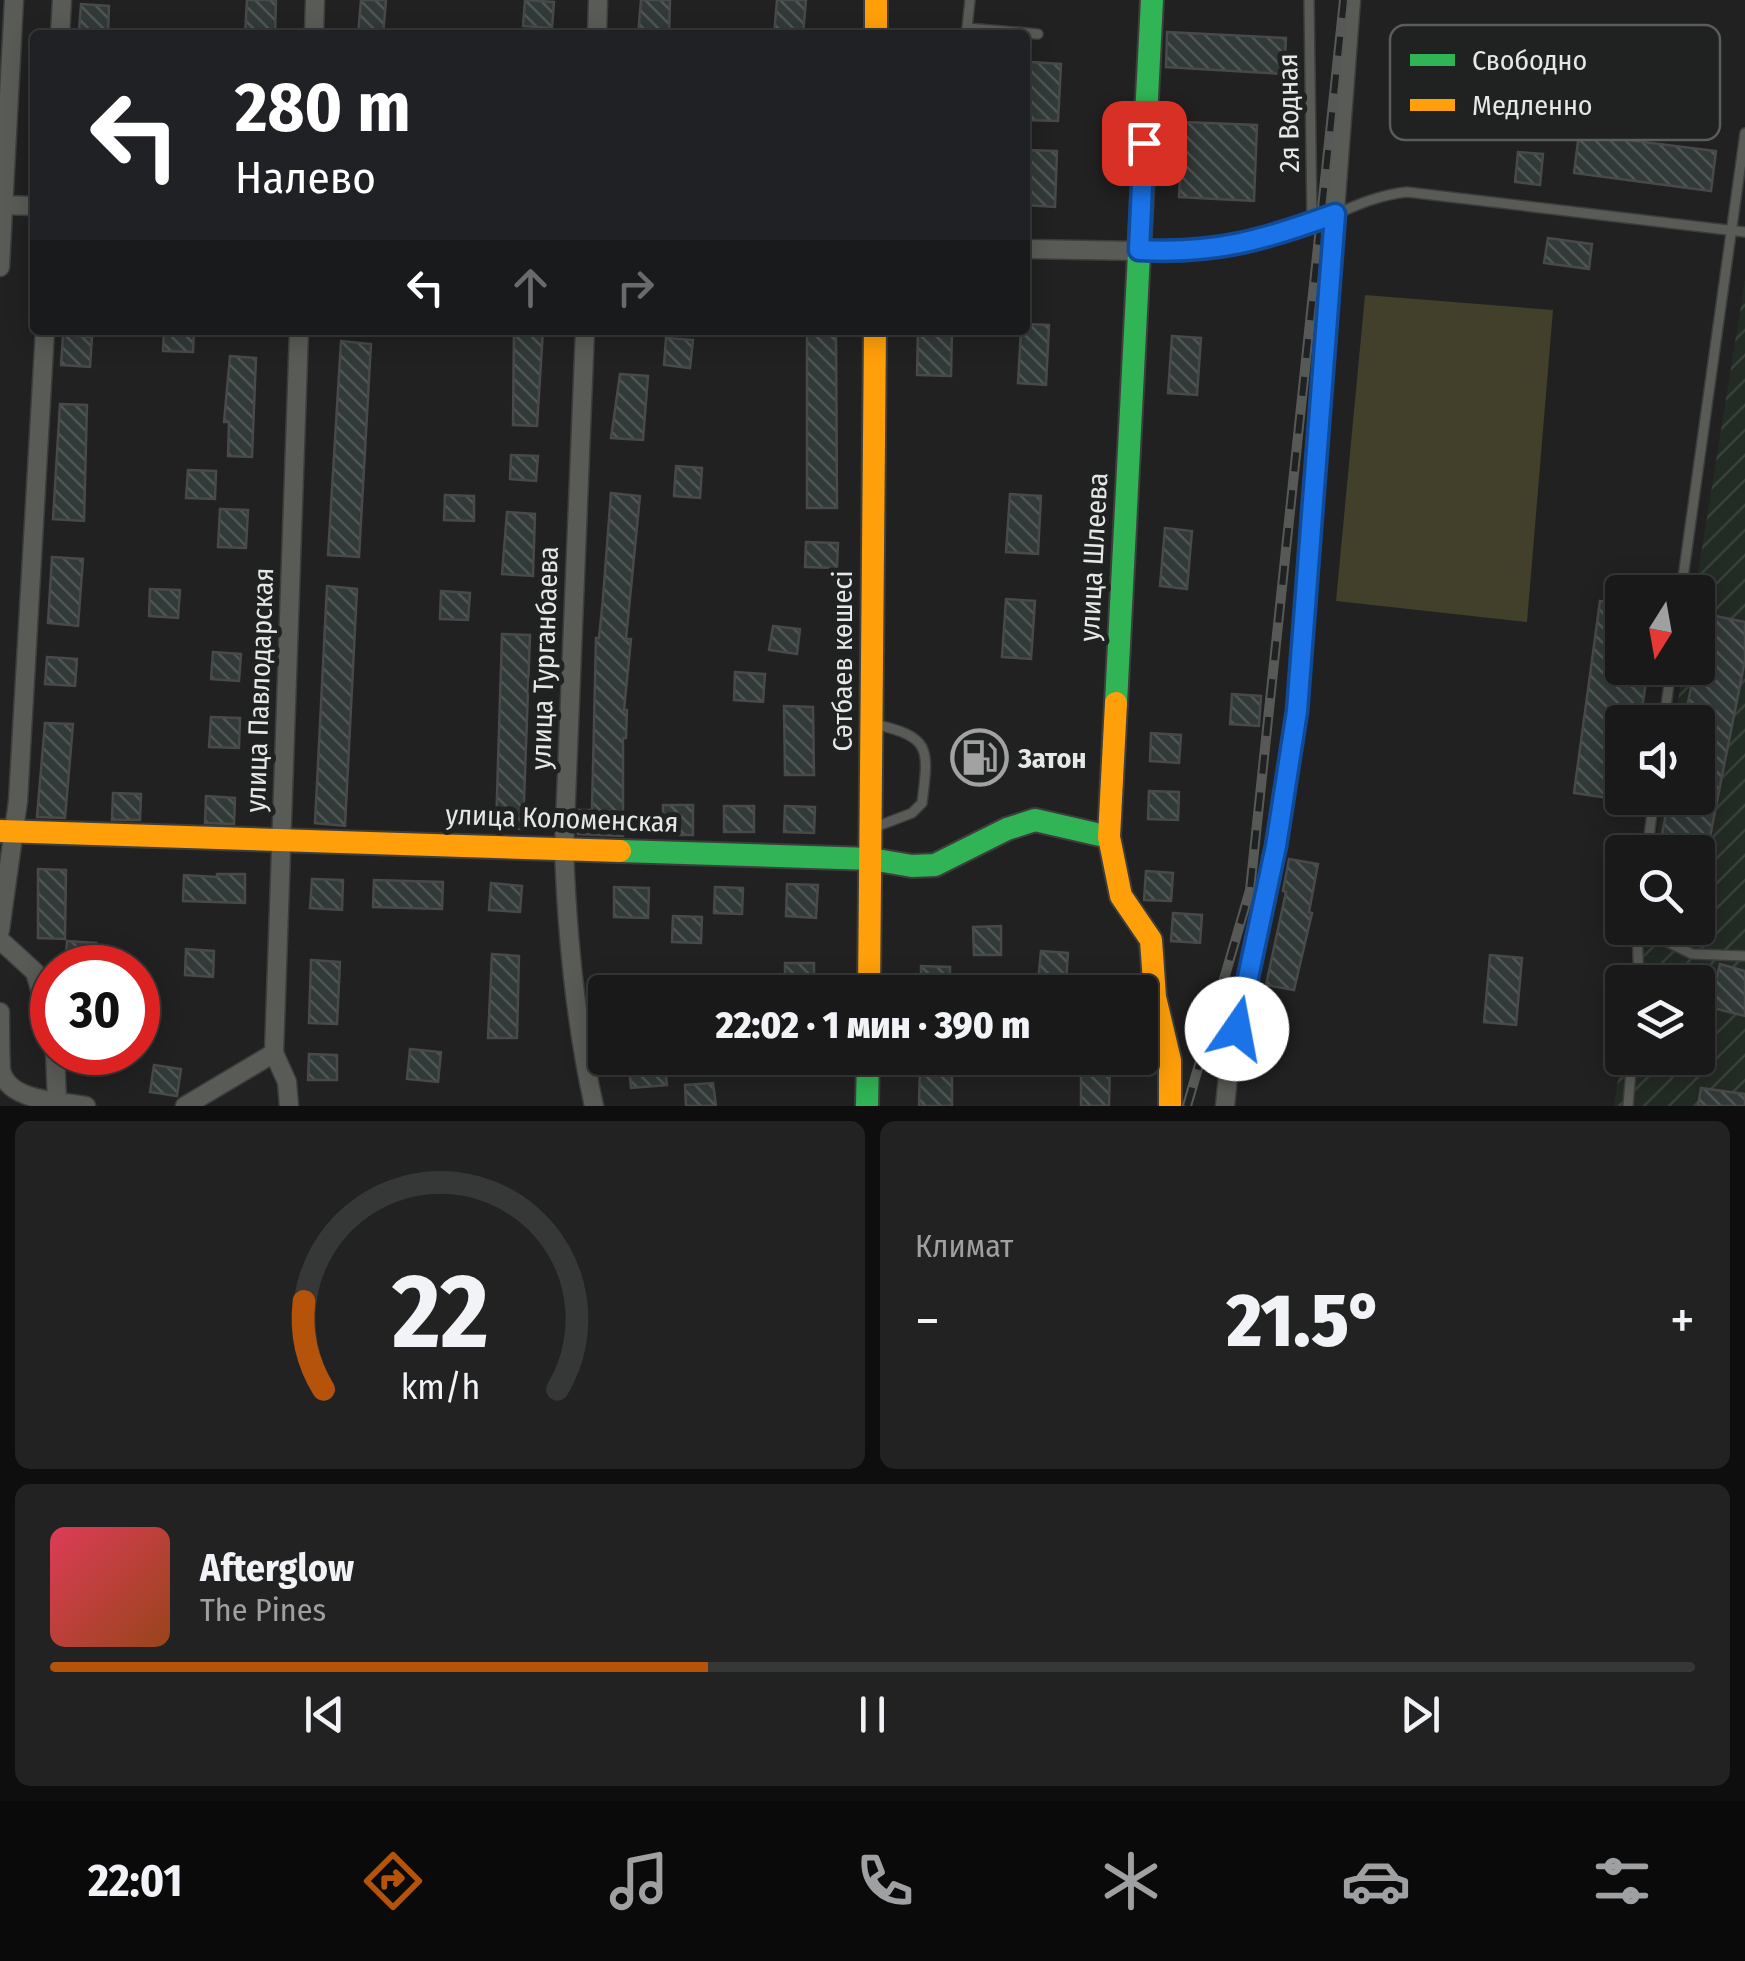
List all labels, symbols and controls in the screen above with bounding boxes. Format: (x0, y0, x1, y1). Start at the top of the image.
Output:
legend (1390, 25, 1720, 140)
text: Свободно (1472, 44, 1587, 77)
street label: 2я Водная (1271, 53, 1306, 173)
text: 280 m (235, 66, 411, 150)
icon: left (70, 70, 200, 200)
text: Медленно (1472, 89, 1593, 122)
pin (1102, 101, 1187, 186)
icon: arrive (1117, 116, 1172, 171)
text: Налево (235, 151, 376, 205)
icon: left (398, 260, 453, 315)
icon: ahead (503, 260, 558, 315)
icon: right (608, 260, 663, 315)
street label: улица Шлеева (1073, 472, 1114, 642)
street label: улица Турганбаева (524, 546, 565, 770)
street label: улица Павлодарская (239, 567, 280, 813)
street label: Сәтбаев көшесі (826, 570, 859, 752)
north arrow (1605, 575, 1715, 685)
map controls (1605, 575, 1715, 1075)
button: sound (1605, 705, 1715, 815)
fuel station icon: Затон (949, 728, 1009, 788)
place label: Затон (1017, 742, 1086, 775)
street label: улица Коломенская (445, 798, 679, 839)
button: search (1605, 835, 1715, 945)
speed limit sign: 30 (30, 945, 160, 1075)
button: layers (1605, 965, 1715, 1075)
position arrow (1185, 977, 1289, 1081)
text: 22:02 · 1 мин · 390 m (716, 1002, 1030, 1048)
text: Климат (915, 1227, 1013, 1265)
text: 22 (391, 1250, 488, 1375)
text: 21.5° (1227, 1276, 1383, 1366)
text: − (915, 1288, 940, 1354)
text: + (1670, 1288, 1695, 1354)
text: km/h (400, 1366, 480, 1408)
text: Afterglow (200, 1545, 354, 1591)
text: The Pines (200, 1591, 326, 1629)
icon: previous (297, 1687, 352, 1742)
icon: pause (845, 1687, 900, 1742)
icon: next (1393, 1687, 1448, 1742)
icon: directions (358, 1846, 428, 1916)
icon: music (604, 1846, 674, 1916)
icon: phone (850, 1846, 920, 1916)
icon: climate (1096, 1846, 1166, 1916)
icon: car (1341, 1846, 1411, 1916)
icon: filters (1587, 1846, 1657, 1916)
text: 22:01 (88, 1854, 182, 1908)

